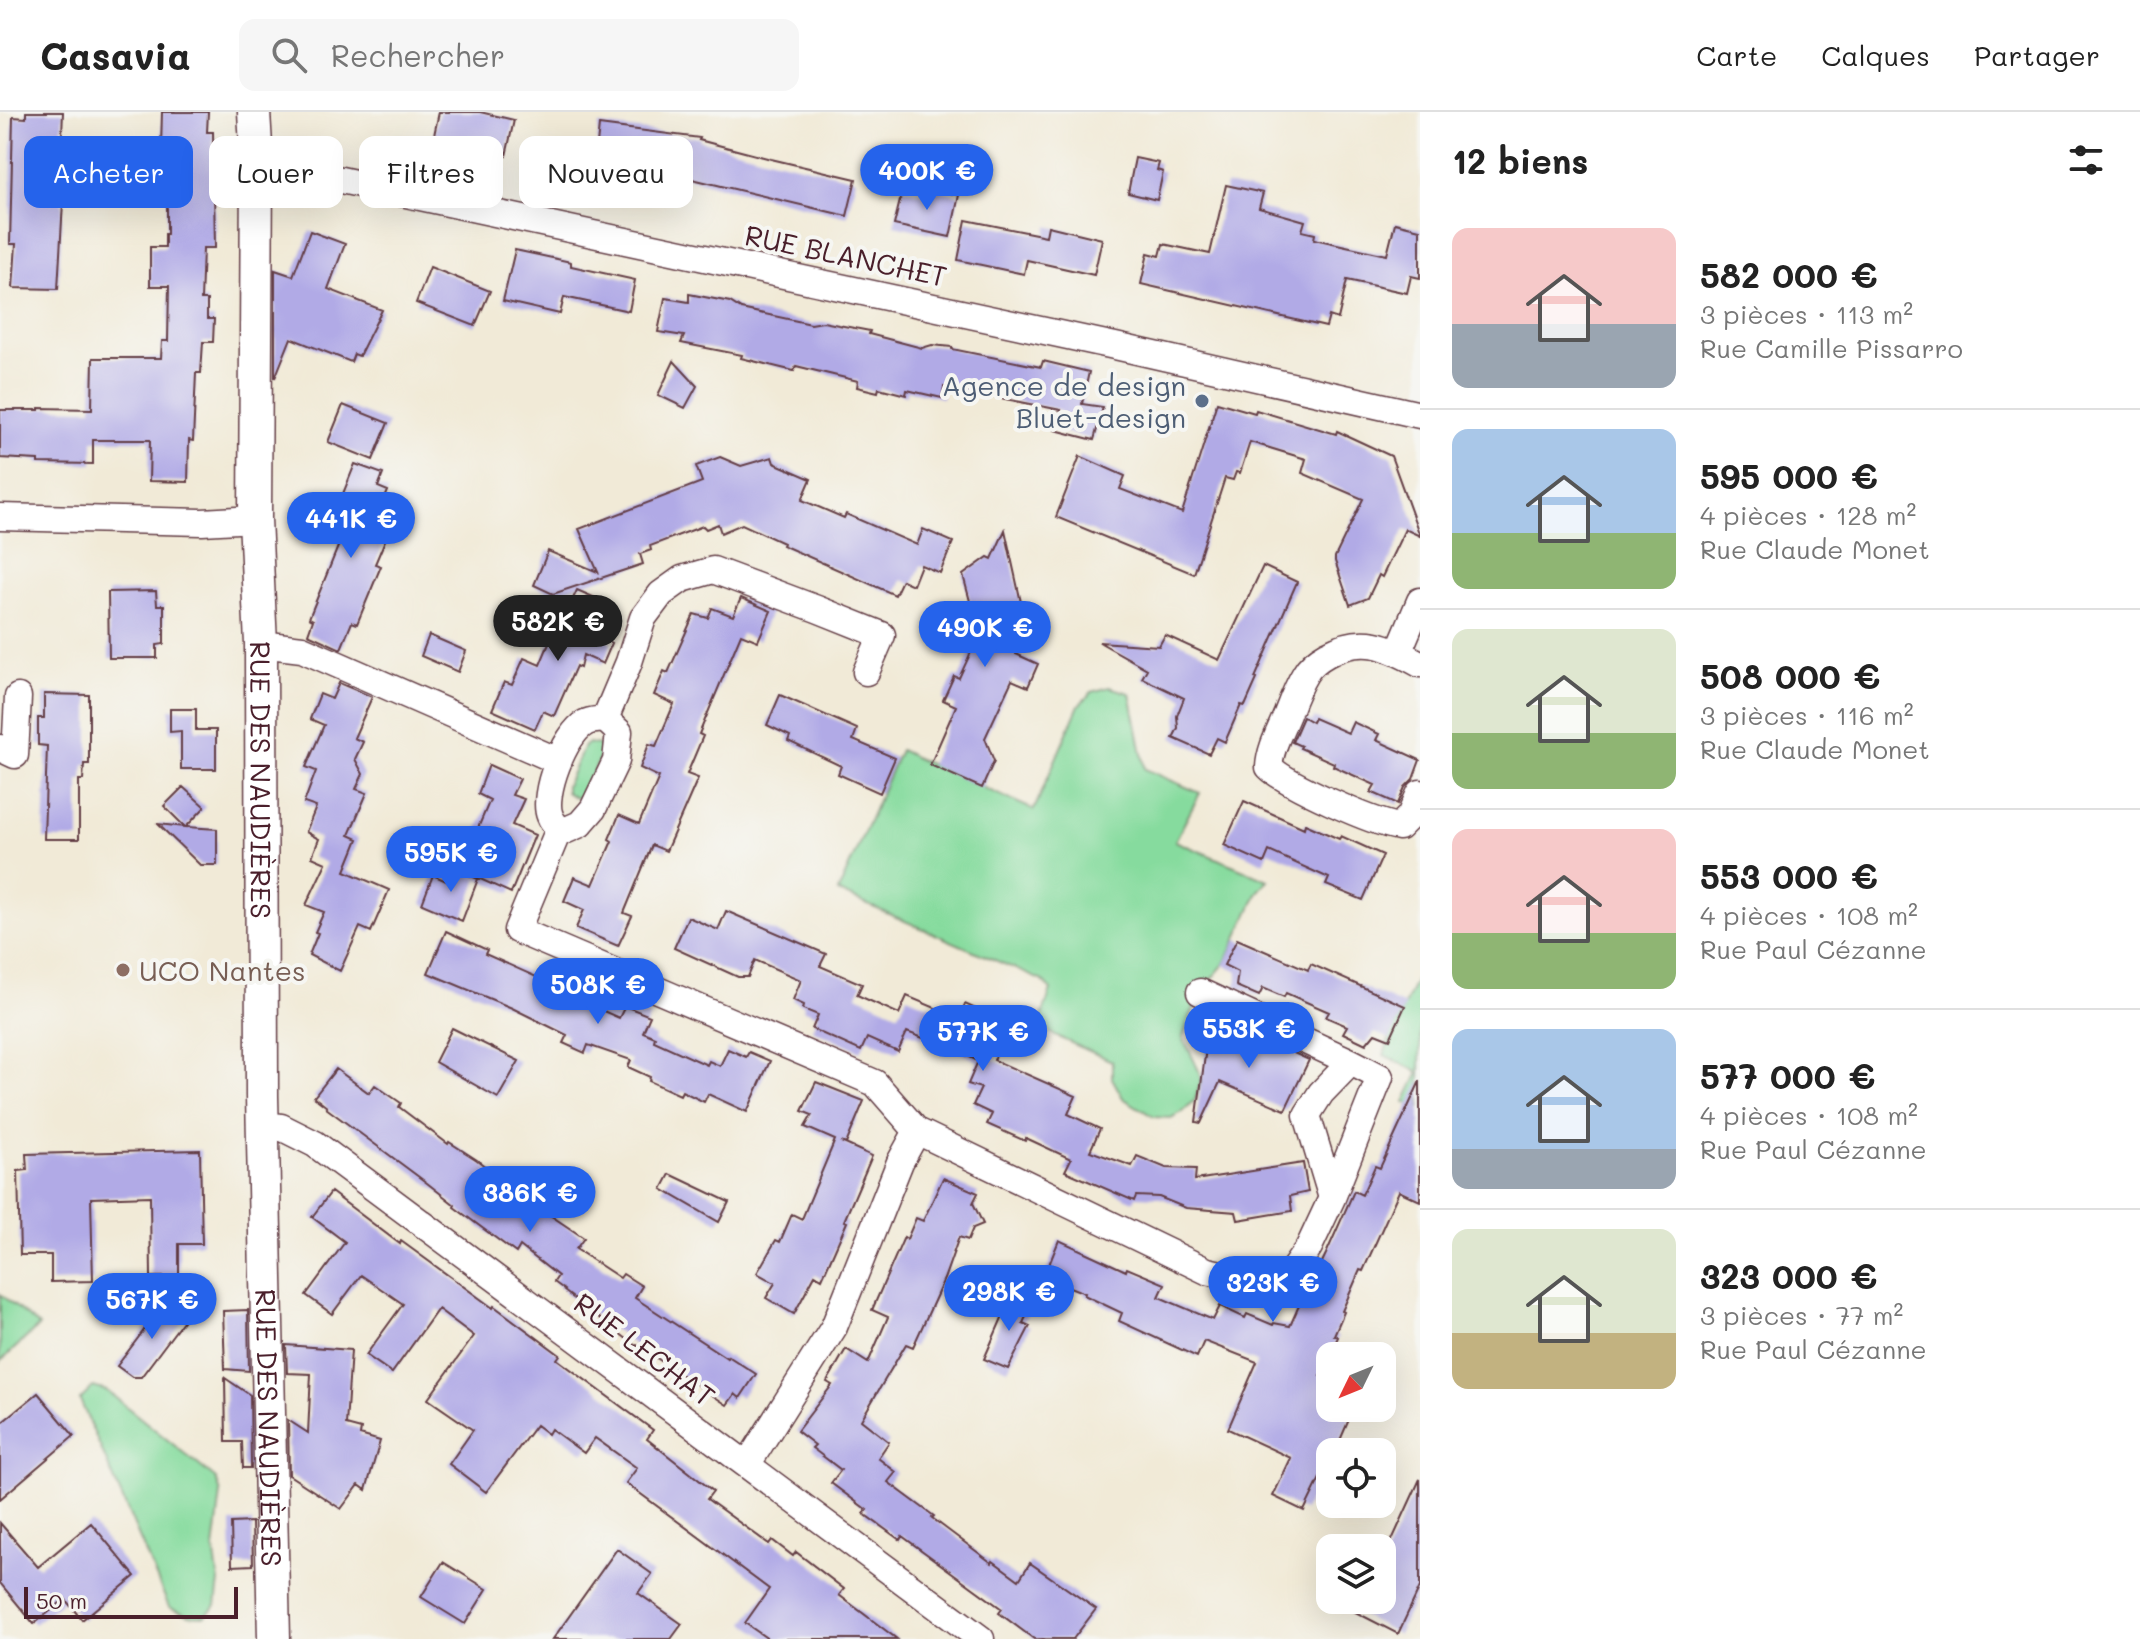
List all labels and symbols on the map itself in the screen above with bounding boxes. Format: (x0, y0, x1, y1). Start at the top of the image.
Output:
pin: 400K € (862, 144, 992, 212)
street label: RUE BLANCHET (742, 216, 950, 294)
place label: Agence de design Bluet-design (942, 367, 1186, 435)
marker: Agence de design Bluet-design (1193, 392, 1211, 410)
pin: 441K € (286, 492, 416, 560)
pin: 582K € (493, 595, 623, 663)
pin: 490K € (920, 601, 1050, 669)
street label: RUE DES NAUDIÈRES (243, 641, 280, 919)
pin: 595K € (386, 826, 516, 894)
place label: UCO Nantes (139, 952, 306, 988)
pin: 508K € (533, 958, 663, 1026)
marker: UCO Nantes (114, 961, 132, 979)
pin: 553K € (1184, 1002, 1314, 1070)
pin: 577K € (918, 1005, 1048, 1073)
pin: 386K € (465, 1166, 595, 1234)
pin: 323K € (1208, 1256, 1338, 1324)
pin: 298K € (944, 1265, 1074, 1333)
pin: 567K € (87, 1273, 217, 1341)
street label: RUE LECHAT (567, 1284, 723, 1414)
street label: RUE DES NAUDIÈRES (248, 1288, 290, 1567)
north arrow (1316, 1342, 1396, 1422)
scale bar (24, 1583, 238, 1619)

